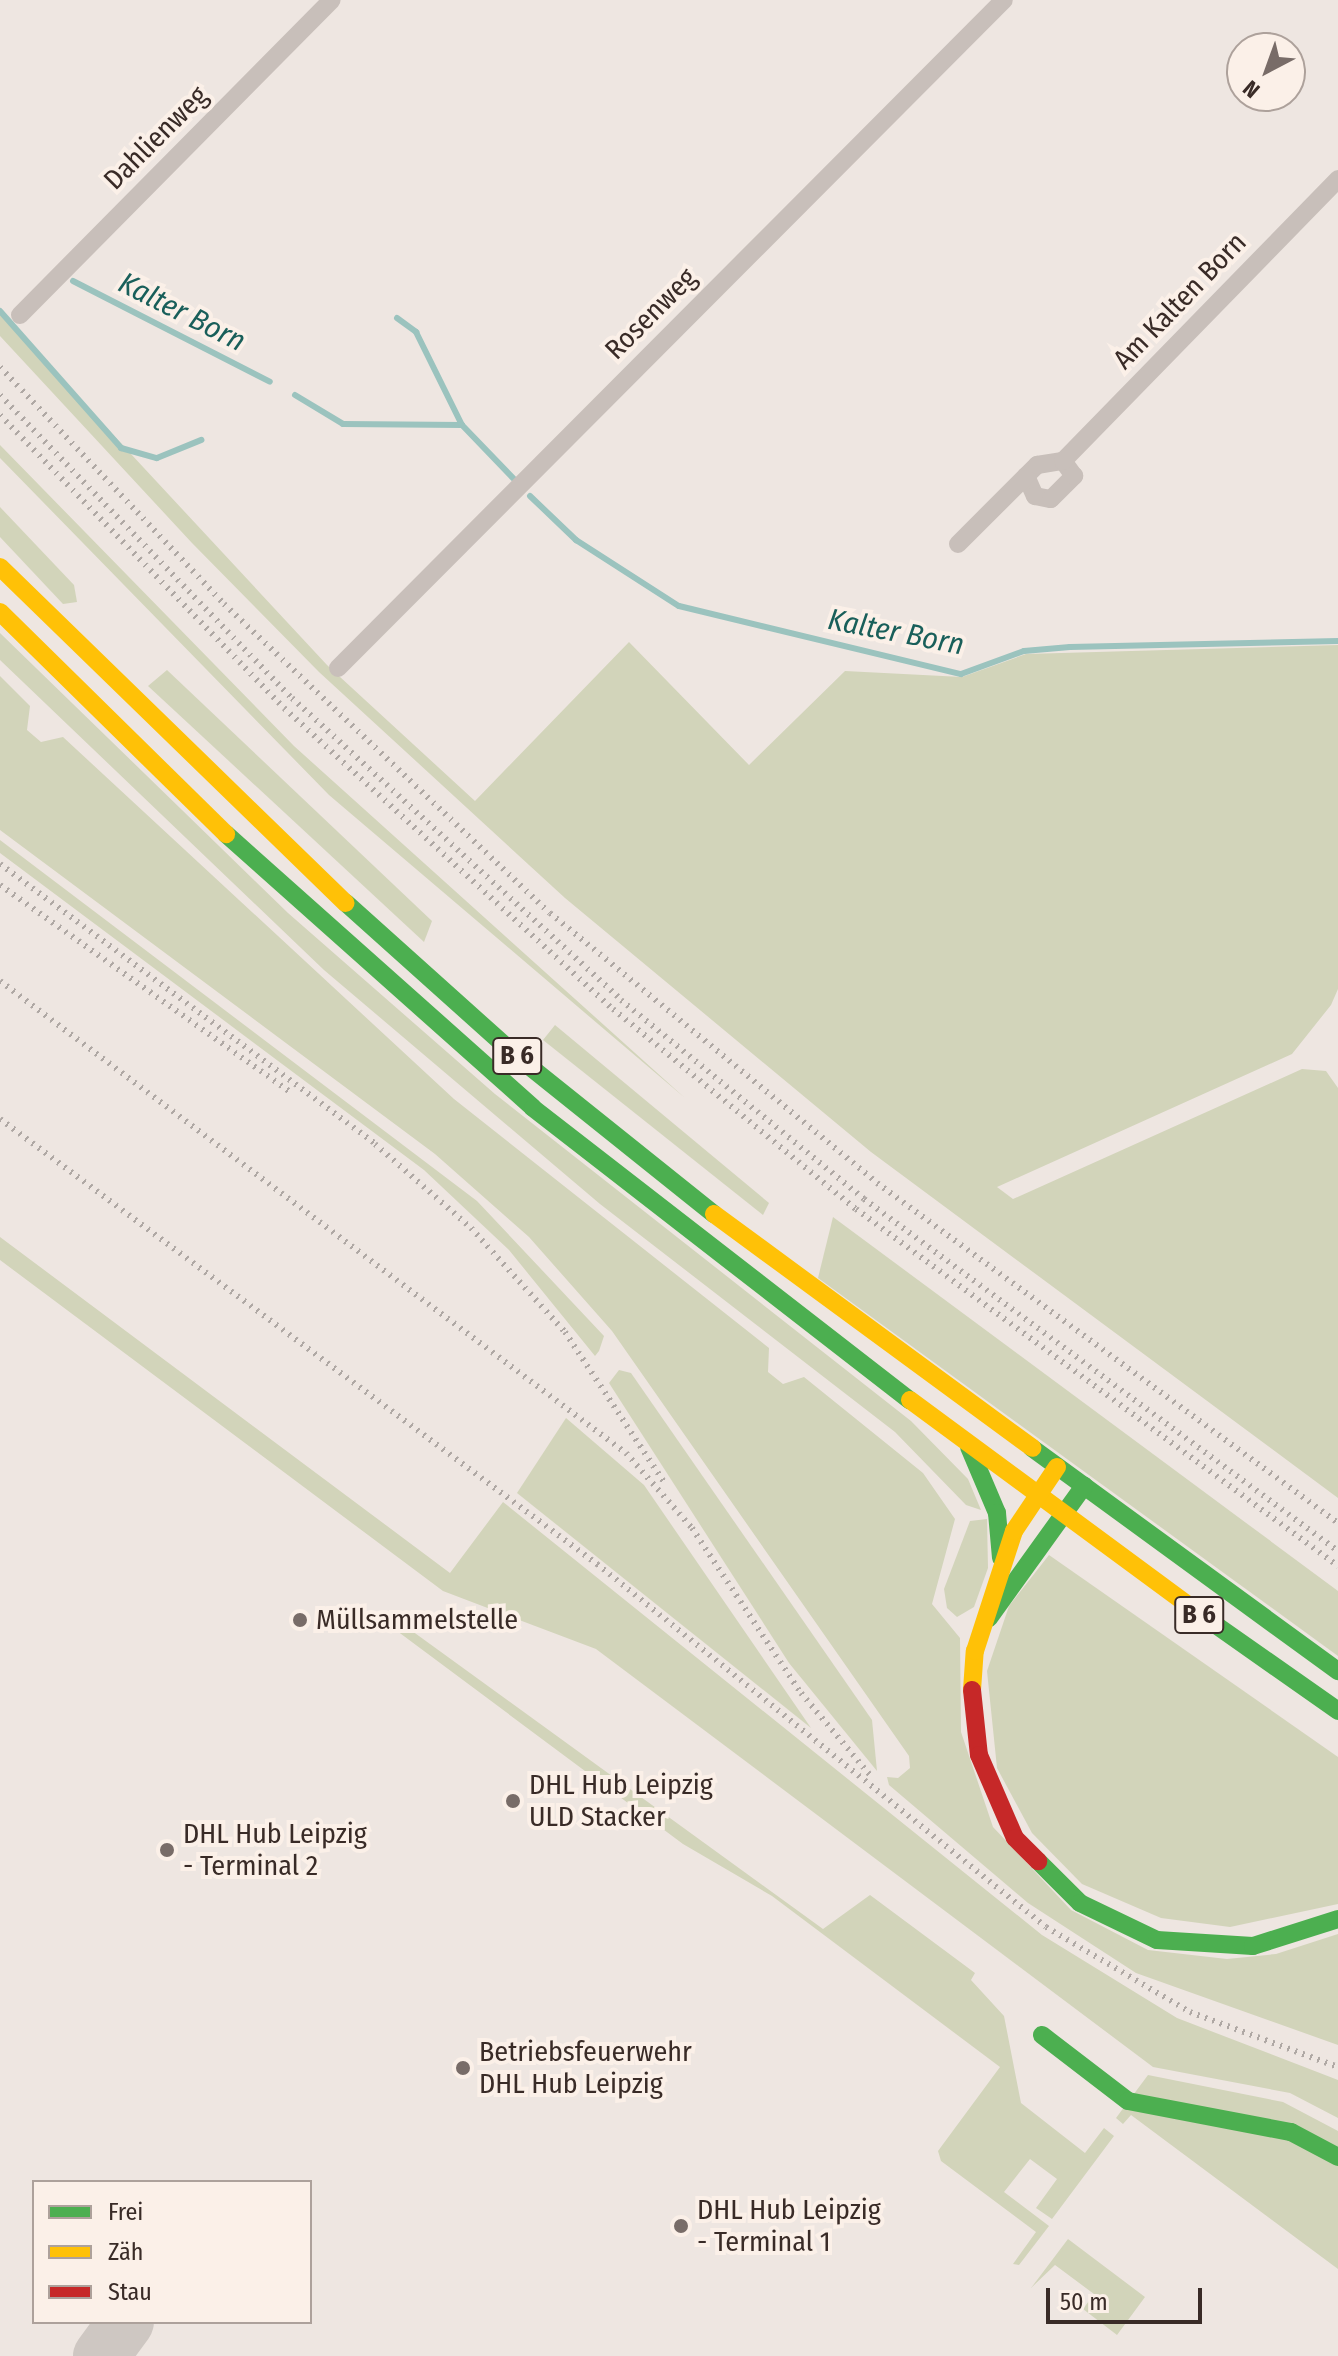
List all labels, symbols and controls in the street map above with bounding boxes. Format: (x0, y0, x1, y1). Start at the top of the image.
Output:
north arrow (1226, 32, 1306, 112)
text: N (1237, 74, 1265, 103)
street label: Dahlienweg (97, 79, 215, 197)
street label: Am Kalten Born (1107, 226, 1253, 376)
street label: Rosenweg (598, 261, 704, 367)
water label: Kalter Born (112, 265, 252, 359)
water label: Kalter Born (825, 601, 967, 663)
road number: B 6 (491, 1034, 543, 1078)
road number: B 6 (1173, 1593, 1225, 1637)
place label: Müllsammelstelle (316, 1603, 518, 1637)
marker: Müllsammelstelle (291, 1611, 309, 1629)
place label: DHL Hub Leipzig ULD Stacker (529, 1768, 713, 1834)
marker: DHL Hub Leipzig ULD Stacker (504, 1792, 522, 1810)
place label: DHL Hub Leipzig - Terminal 2 (183, 1817, 367, 1883)
marker: DHL Hub Leipzig - Terminal 2 (158, 1841, 176, 1859)
place label: Betriebsfeuerwehr DHL Hub Leipzig (479, 2035, 692, 2101)
marker: Betriebsfeuerwehr DHL Hub Leipzig (454, 2059, 472, 2077)
legend (32, 2180, 312, 2324)
place label: DHL Hub Leipzig - Terminal 1 (697, 2193, 881, 2259)
text: Frei (108, 2198, 143, 2226)
marker: DHL Hub Leipzig - Terminal 1 (672, 2217, 690, 2235)
text: Zäh (108, 2238, 143, 2266)
scale bar (1050, 2272, 1206, 2322)
text: Stau (108, 2278, 152, 2306)
text: 50 m (1060, 2288, 1108, 2316)

